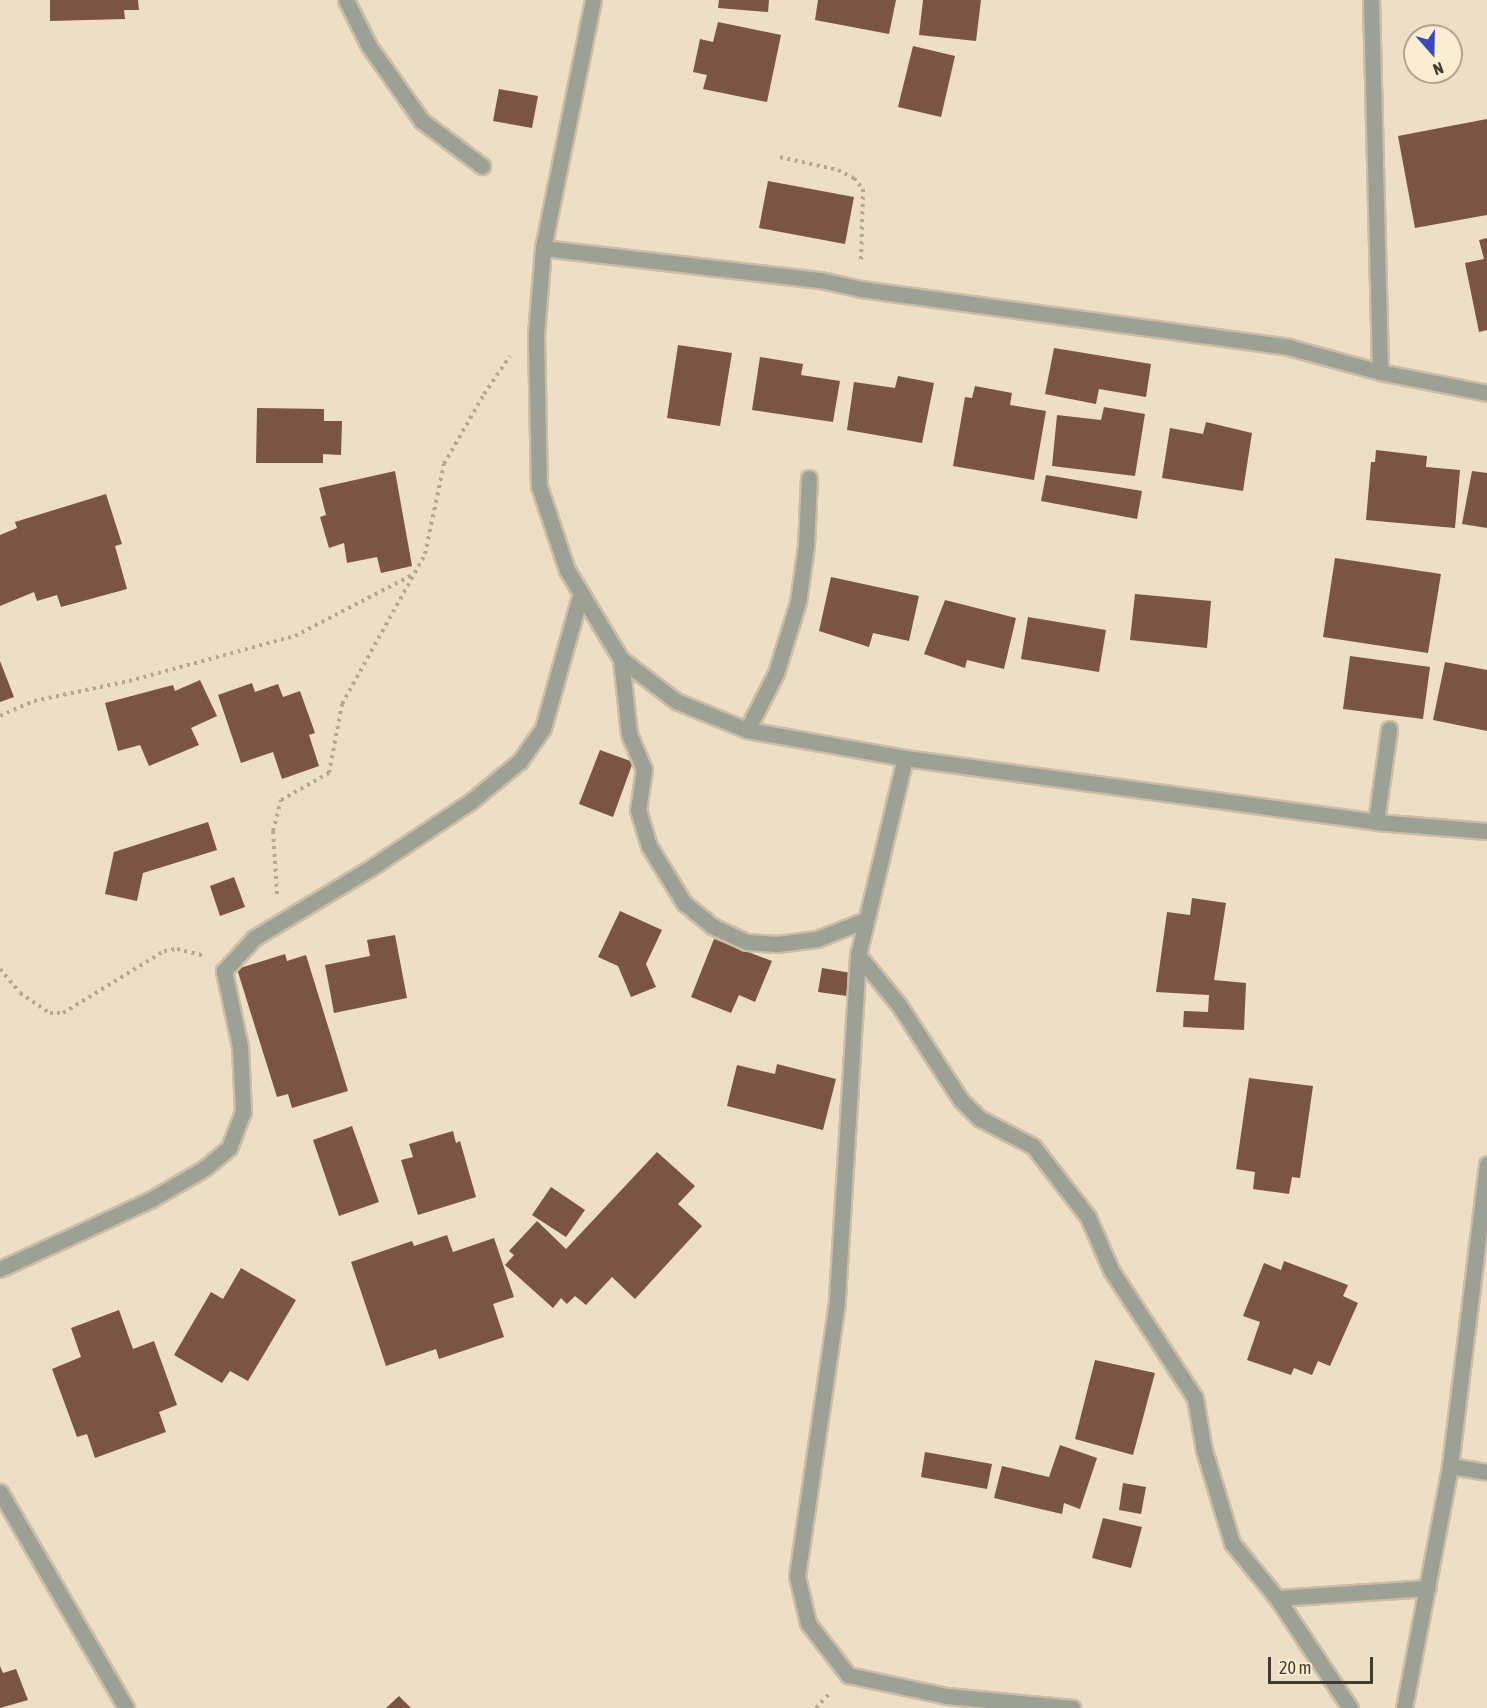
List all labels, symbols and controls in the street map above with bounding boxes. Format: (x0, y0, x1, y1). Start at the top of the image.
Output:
north arrow (1403, 24, 1463, 84)
text: N (1431, 59, 1446, 79)
scale bar (1271, 1645, 1376, 1683)
text: 20 m (1279, 1657, 1311, 1678)

